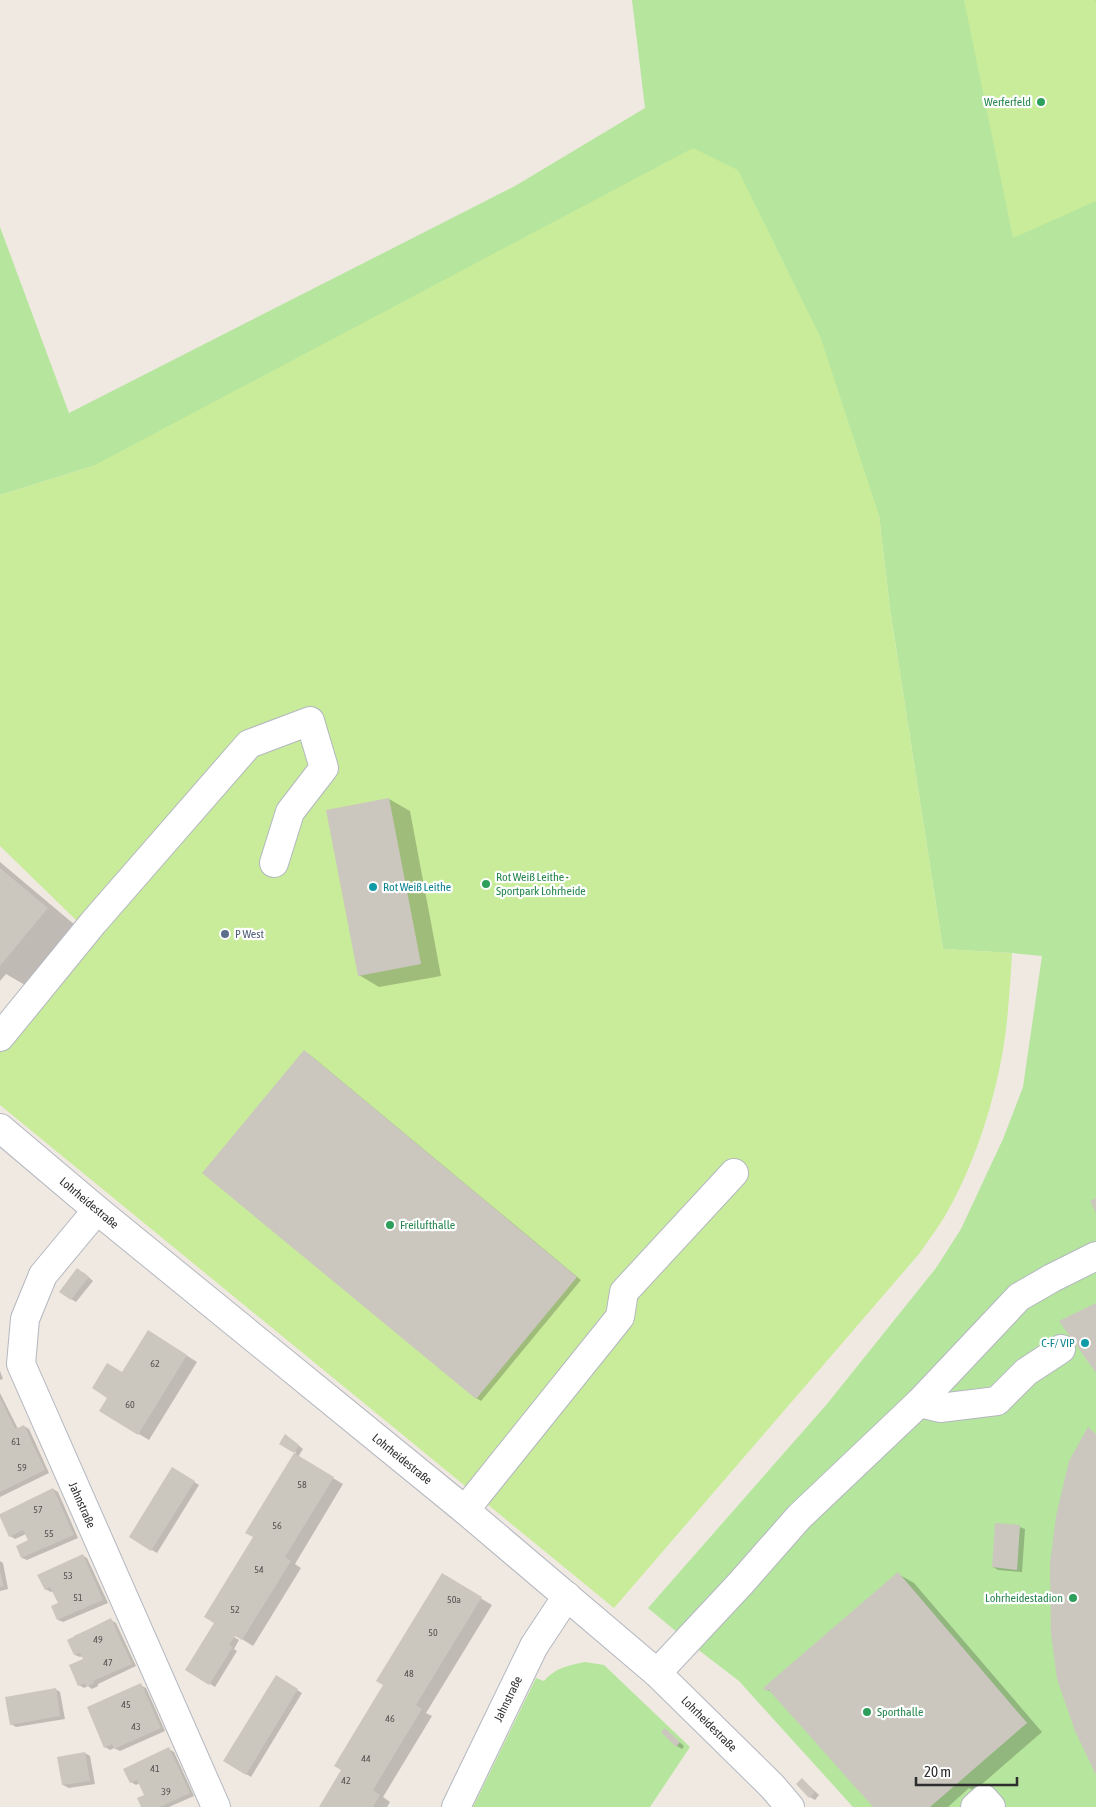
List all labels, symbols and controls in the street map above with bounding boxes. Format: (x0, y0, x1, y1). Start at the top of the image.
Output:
place label: Werferfeld (984, 95, 1031, 109)
marker: Werferfeld (1035, 96, 1047, 108)
place label: Rot Weiß Leithe - Sportpark Lohrheide (496, 870, 586, 898)
marker: Rot Weiß Leithe - Sportpark Lohrheide (480, 878, 492, 890)
place label: Rot Weiß Leithe (383, 880, 451, 894)
marker: Rot Weiß Leithe (367, 881, 379, 893)
place label: P West (235, 927, 265, 941)
marker: P West (219, 928, 231, 940)
street label: Lohrheidestraße (57, 1174, 121, 1232)
place label: Freilufthalle (400, 1218, 455, 1232)
marker: Freilufthalle (384, 1219, 396, 1231)
place label: C-F/ VIP (1041, 1336, 1075, 1350)
marker: C-F/ VIP (1079, 1337, 1091, 1349)
house number: 62 (150, 1358, 160, 1369)
house number: 60 (125, 1399, 135, 1410)
street label: Lohrheidestraße (369, 1431, 435, 1487)
house number: 61 (11, 1436, 21, 1447)
house number: 59 (17, 1462, 27, 1473)
house number: 58 (297, 1479, 307, 1490)
street label: Jahnstraße (66, 1480, 98, 1530)
house number: 57 (33, 1504, 43, 1515)
house number: 56 (272, 1520, 282, 1531)
house number: 55 (44, 1528, 54, 1539)
house number: 54 (254, 1564, 264, 1575)
house number: 53 (63, 1570, 73, 1581)
place label: Lohrheidestadion (985, 1591, 1063, 1605)
house number: 51 (73, 1592, 83, 1603)
marker: Lohrheidestadion (1067, 1592, 1079, 1604)
house number: 50a (447, 1594, 461, 1605)
house number: 52 (230, 1604, 240, 1615)
house number: 50 (428, 1627, 438, 1638)
house number: 49 (93, 1634, 103, 1645)
house number: 47 (103, 1657, 113, 1668)
house number: 48 (404, 1668, 414, 1679)
street label: Jahnstraße (491, 1674, 525, 1724)
street label: Lohrheidestraße (678, 1693, 740, 1755)
house number: 45 (121, 1699, 131, 1710)
place label: Sporthalle (877, 1705, 923, 1719)
marker: Sporthalle (861, 1706, 873, 1718)
house number: 46 (385, 1713, 395, 1724)
house number: 43 (131, 1721, 141, 1732)
house number: 44 (361, 1753, 371, 1764)
scale bar (916, 1754, 1017, 1786)
house number: 41 (150, 1763, 160, 1774)
text: 20 m (924, 1763, 951, 1780)
house number: 42 (341, 1775, 351, 1786)
house number: 39 (161, 1786, 171, 1797)

